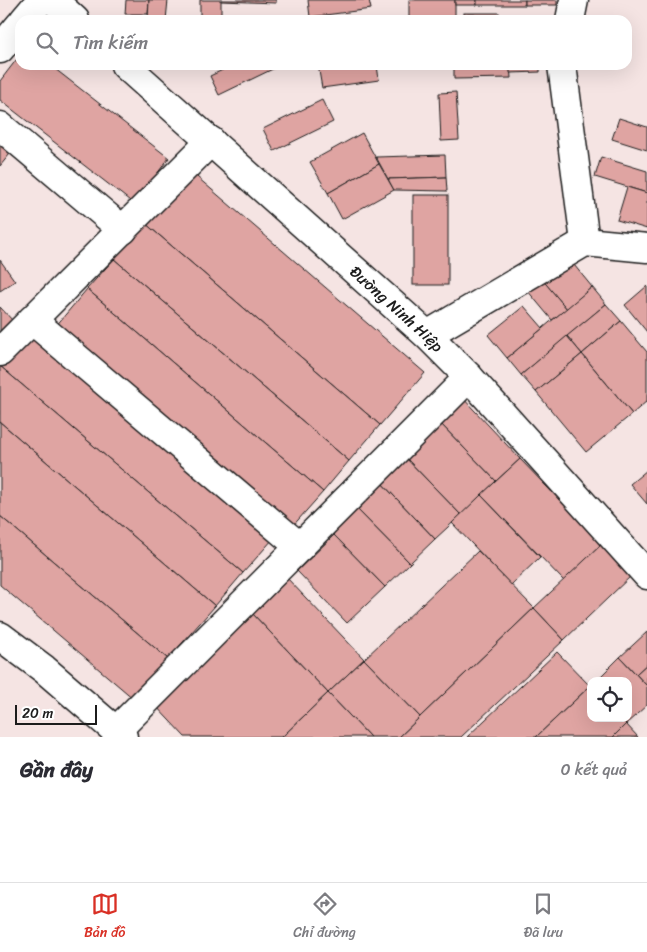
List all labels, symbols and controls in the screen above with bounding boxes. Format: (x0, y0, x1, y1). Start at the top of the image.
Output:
search box (15, 15, 632, 70)
text: Tìm kiếm (73, 26, 148, 59)
icon: search (33, 29, 61, 57)
street label: Đường Ninh Hiệp (343, 258, 451, 360)
map controls (587, 677, 632, 722)
button: locate (587, 677, 632, 722)
text: 20 m (22, 701, 53, 726)
scale bar (15, 702, 98, 725)
text: Gần đây (20, 751, 93, 789)
text: 0 kết quả (560, 755, 627, 784)
tab: Bản đồ (84, 890, 125, 945)
tab: Chỉ đường (293, 890, 356, 945)
tab: Đã lưu (524, 890, 563, 945)

